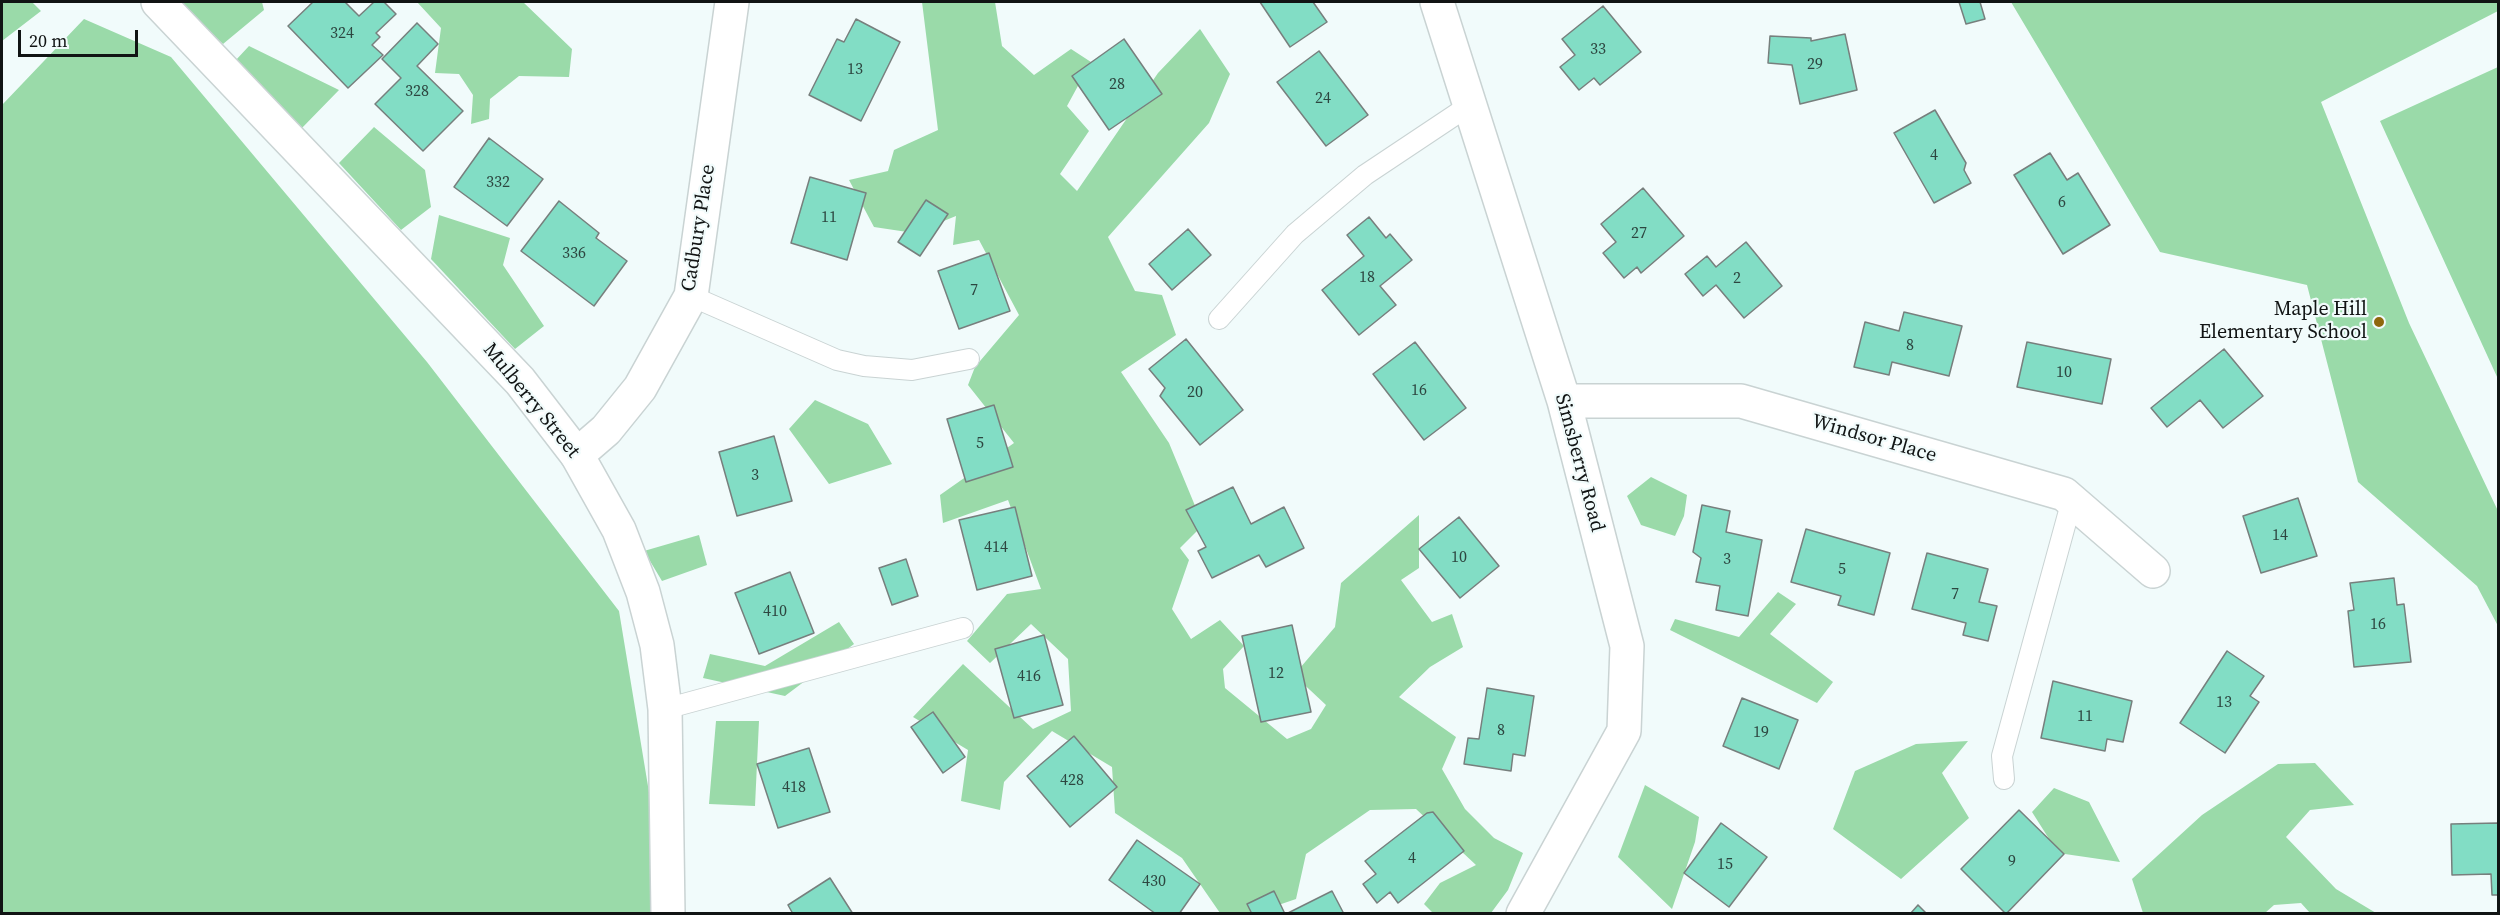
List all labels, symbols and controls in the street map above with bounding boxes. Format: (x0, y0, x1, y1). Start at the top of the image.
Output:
scale bar (21, 18, 141, 56)
house number: 324 (330, 24, 354, 44)
text: 20 m (29, 28, 67, 53)
house number: 33 (1590, 40, 1606, 60)
house number: 29 (1807, 55, 1823, 75)
house number: 13 (847, 60, 863, 80)
house number: 28 (1109, 75, 1125, 95)
house number: 328 (405, 82, 429, 102)
house number: 24 (1315, 89, 1331, 109)
house number: 4 (1930, 146, 1938, 166)
street label: Cadbury Place (677, 163, 721, 293)
house number: 332 (486, 173, 510, 193)
house number: 6 (2058, 193, 2066, 213)
house number: 11 (821, 208, 837, 228)
house number: 27 (1631, 224, 1647, 244)
house number: 336 (562, 244, 586, 264)
house number: 18 (1359, 268, 1375, 288)
house number: 2 (1733, 269, 1741, 289)
house number: 7 (970, 281, 978, 301)
place label: Maple Hill Elementary School (2199, 298, 2367, 345)
marker: Maple Hill Elementary School (2372, 315, 2386, 329)
house number: 8 (1906, 336, 1914, 356)
street label: Mulberry Street (477, 339, 585, 463)
house number: 10 (2056, 363, 2072, 383)
house number: 16 (1411, 381, 1427, 401)
house number: 20 (1187, 383, 1203, 403)
street label: Simsberry Road (1549, 391, 1609, 535)
street label: Windsor Place (1809, 410, 1939, 468)
house number: 5 (976, 434, 984, 454)
house number: 3 (751, 466, 759, 486)
house number: 14 (2272, 526, 2288, 546)
house number: 414 (984, 538, 1008, 558)
house number: 10 (1451, 548, 1467, 568)
house number: 3 (1723, 550, 1731, 570)
house number: 5 (1838, 560, 1846, 580)
house number: 7 (1951, 585, 1959, 605)
house number: 410 (763, 602, 787, 622)
house number: 16 (2370, 615, 2386, 635)
house number: 12 (1268, 664, 1284, 684)
house number: 416 (1017, 667, 1041, 687)
house number: 13 (2216, 693, 2232, 713)
house number: 11 (2077, 707, 2093, 727)
house number: 8 (1497, 721, 1505, 741)
house number: 19 (1753, 723, 1769, 743)
house number: 428 (1060, 771, 1084, 791)
house number: 418 (782, 778, 806, 798)
house number: 4 (1408, 849, 1416, 869)
house number: 9 (2008, 852, 2016, 872)
house number: 15 (1717, 855, 1733, 875)
house number: 430 (1142, 872, 1166, 892)

